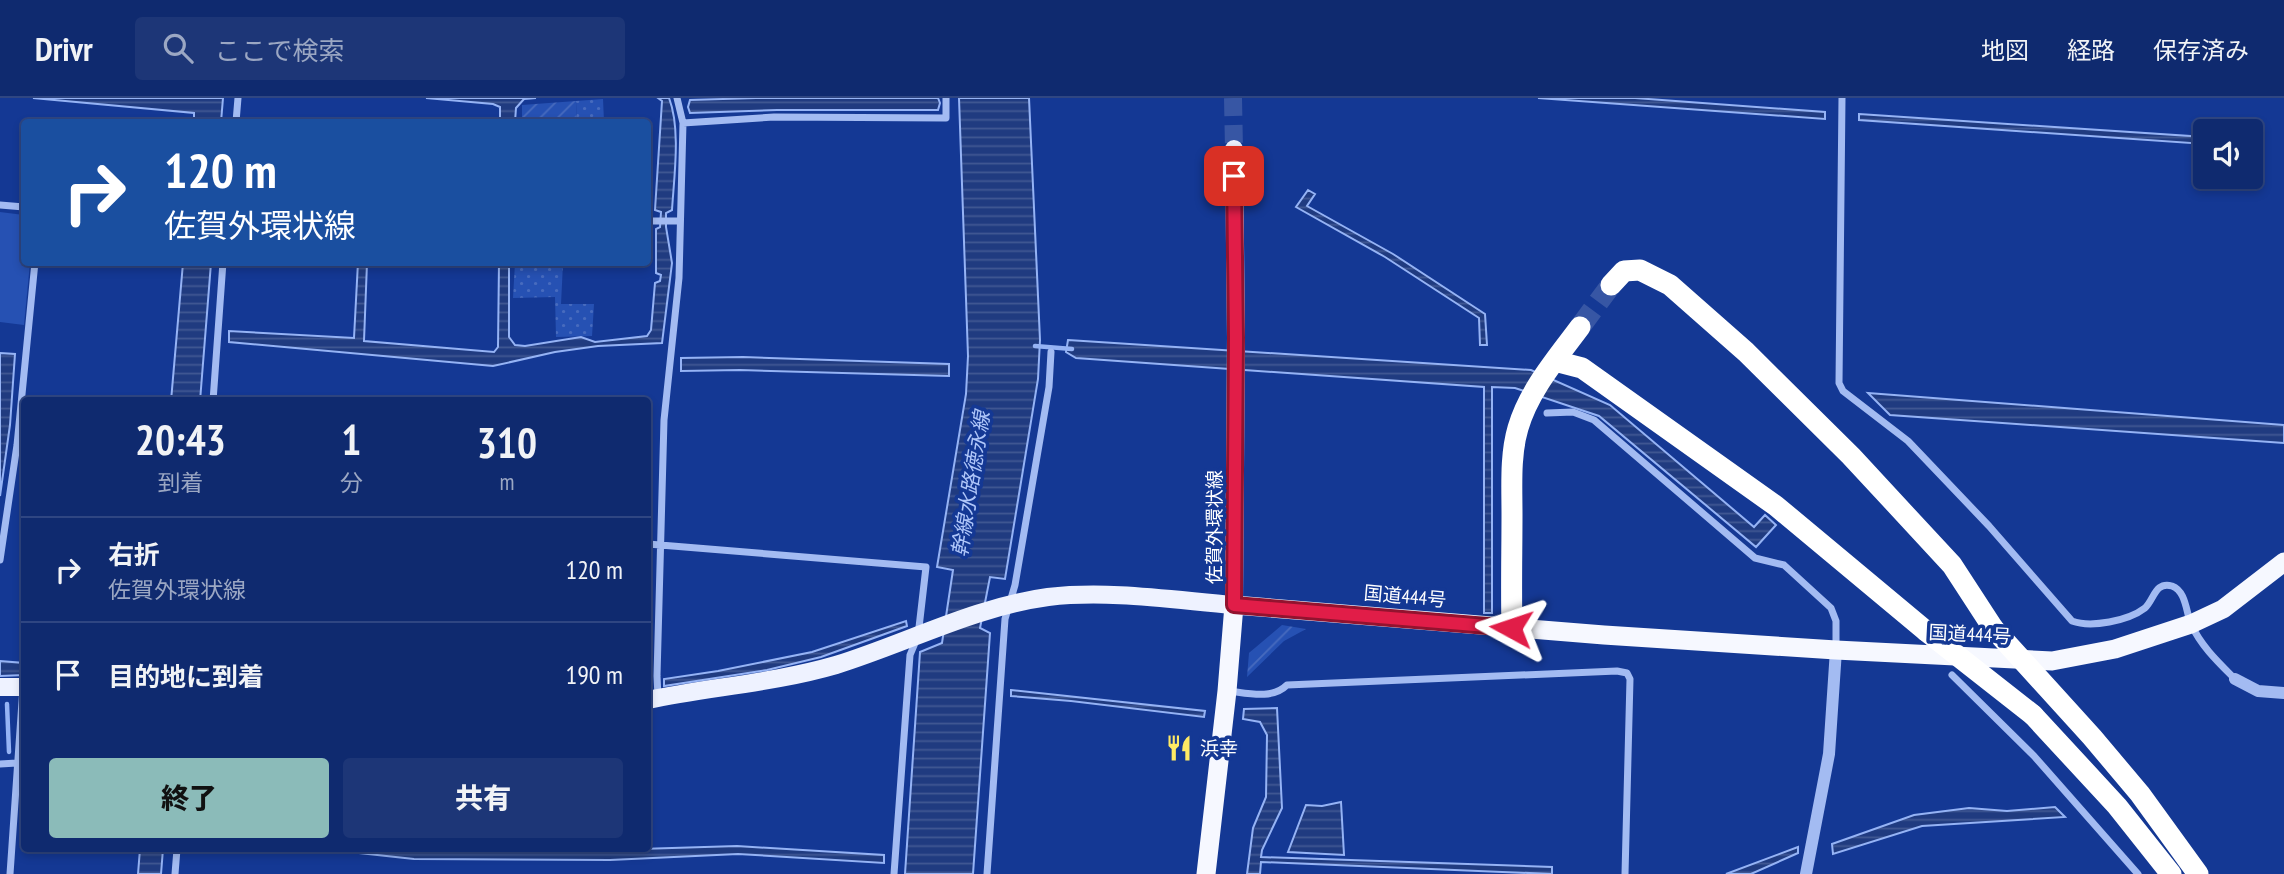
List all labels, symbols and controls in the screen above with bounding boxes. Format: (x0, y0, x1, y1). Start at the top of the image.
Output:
search box (135, 17, 625, 80)
text: Drivr (35, 27, 93, 70)
icon: search (159, 29, 197, 67)
text: ここで検索 (215, 34, 345, 67)
text: 地図 (1981, 35, 2029, 66)
text: 経路 (2067, 35, 2115, 66)
text: 保存済み (2153, 35, 2249, 66)
map controls (2193, 119, 2263, 189)
button: sound (2193, 119, 2263, 189)
text: 120 m (164, 138, 277, 202)
pin (1204, 146, 1264, 206)
icon: right (49, 147, 140, 238)
icon: arrive (1215, 157, 1253, 195)
text: 佐賀外環状線 (164, 204, 356, 246)
water label: 幹線水路徳永線 (946, 406, 996, 559)
text: 20:43 (135, 412, 226, 467)
text: 1 (341, 412, 361, 467)
text: 310 (477, 415, 537, 470)
text: m (499, 467, 514, 496)
text: 到着 (157, 468, 203, 497)
text: 分 (340, 468, 363, 497)
street label: 佐賀外環状線 (1202, 470, 1226, 584)
text: 右折 (108, 538, 160, 571)
icon: right (49, 551, 87, 589)
text: 120 m (565, 553, 623, 586)
text: 佐賀外環状線 (108, 575, 246, 604)
street label: 国道444号 (1363, 580, 1447, 612)
position arrow (1474, 591, 1548, 665)
street label: 国道444号 (1928, 620, 2012, 648)
icon: arrive (49, 656, 87, 694)
text: 190 m (565, 658, 623, 691)
text: 目的地に到着 (108, 660, 264, 693)
restaurant icon: 浜幸 (1164, 733, 1194, 763)
place label: 浜幸 (1200, 736, 1238, 760)
button: 終了 (49, 758, 329, 838)
button: 共有 (343, 758, 623, 838)

